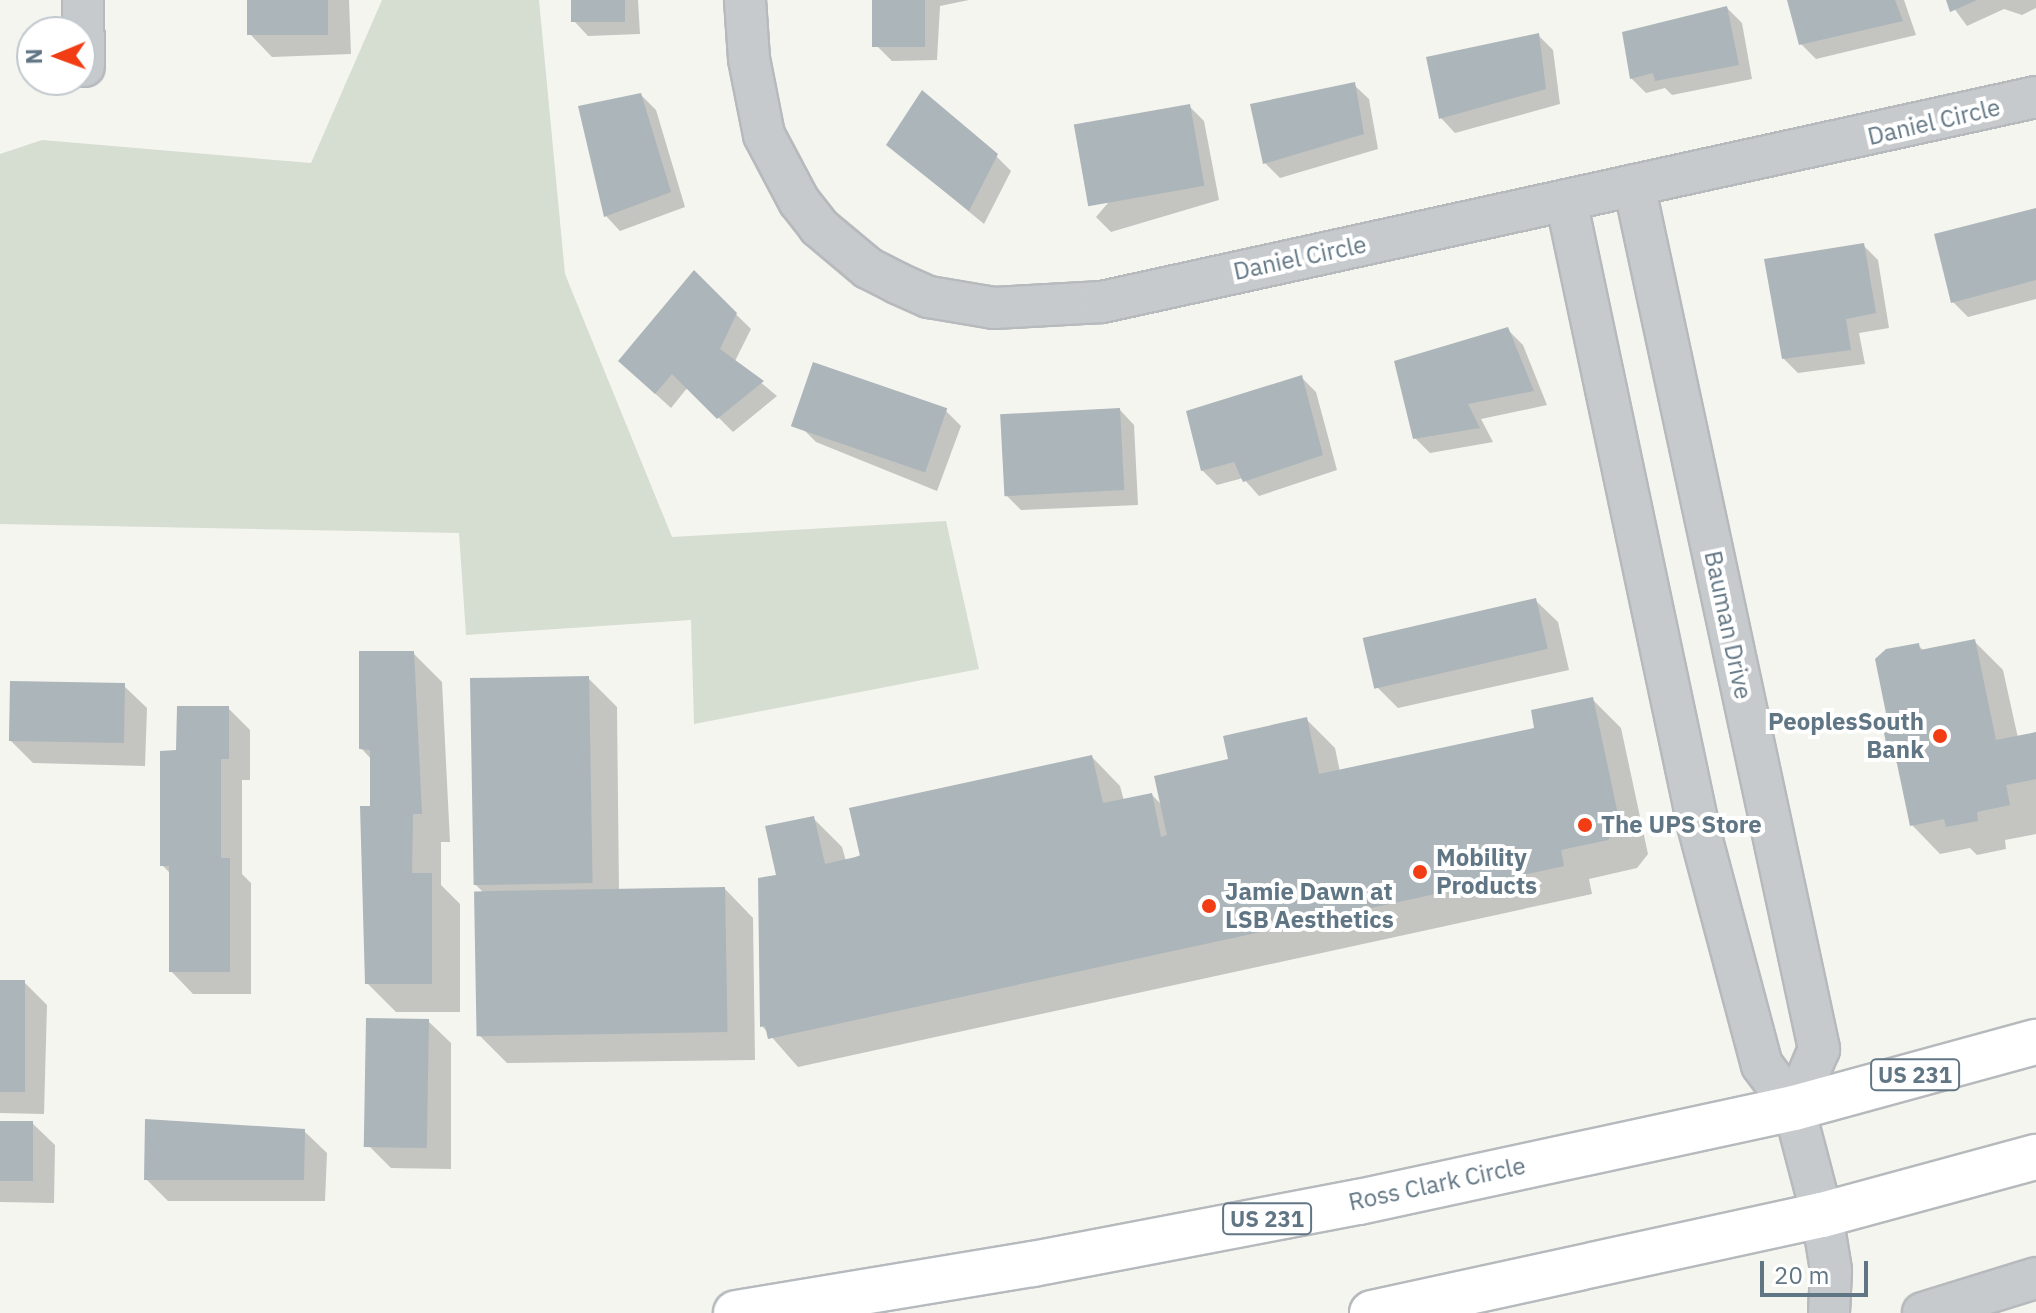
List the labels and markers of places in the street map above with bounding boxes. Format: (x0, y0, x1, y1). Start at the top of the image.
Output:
place label: PeoplesSouth Bank (1768, 708, 1924, 764)
marker: PeoplesSouth Bank (1931, 727, 1949, 745)
place label: The UPS Store (1601, 811, 1762, 839)
marker: The UPS Store (1576, 816, 1594, 834)
place label: Mobility Products (1436, 844, 1537, 900)
marker: Mobility Products (1411, 863, 1429, 881)
place label: Jamie Dawn at LSB Aesthetics (1225, 878, 1394, 934)
marker: Jamie Dawn at LSB Aesthetics (1200, 897, 1218, 915)

